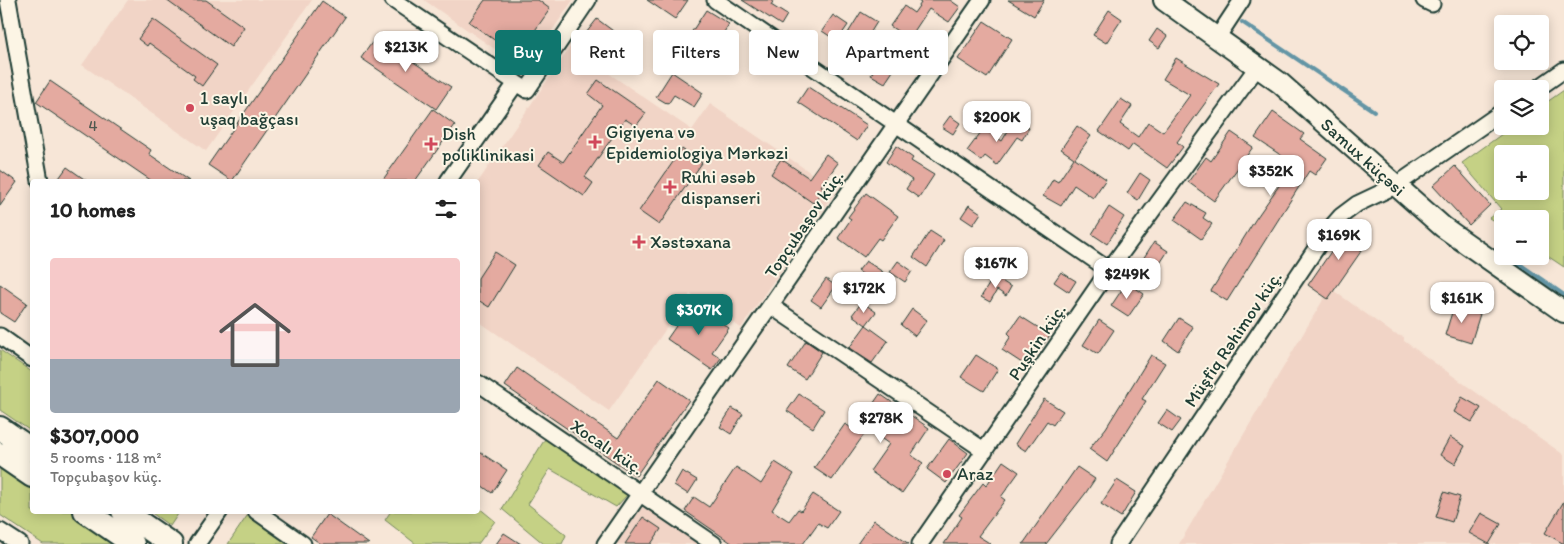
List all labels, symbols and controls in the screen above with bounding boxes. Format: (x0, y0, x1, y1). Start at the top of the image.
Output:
map controls (1494, 15, 1549, 265)
button: locate (1494, 15, 1549, 70)
pin: $213K (371, 30, 441, 73)
chip: Buy (495, 30, 561, 75)
chip: Rent (571, 30, 643, 75)
chip: Filters (653, 30, 739, 75)
chip: New (749, 30, 818, 75)
chip: Apartment (828, 30, 948, 75)
text: $213K (385, 37, 427, 56)
button: layers (1494, 80, 1549, 135)
place label: 1 saylı uşaq bağçası (200, 87, 299, 130)
pin: $200K (962, 100, 1032, 143)
marker: 1 saylı uşaq bağçası (184, 102, 196, 114)
text: $200K (974, 107, 1020, 126)
street label: Samux küçəsi (1316, 113, 1410, 201)
house number: 4 (88, 117, 98, 135)
place label: Gigiyena və Epidemiologiya Mərkəzi (606, 121, 788, 164)
place label: Dish poliklinikasi (442, 123, 534, 166)
marker: Gigiyena və Epidemiologiya Mərkəzi (588, 135, 602, 149)
marker: Dish poliklinikasi (424, 137, 438, 151)
button: + (1494, 145, 1549, 200)
pin: $352K (1236, 154, 1306, 197)
text: $352K (1249, 161, 1293, 180)
place label: Ruhi əsəb dispanseri (681, 166, 761, 209)
street label: Topçubaşov küç. (760, 166, 848, 282)
marker: Ruhi əsəb dispanseri (663, 180, 677, 194)
icon: filters (432, 195, 460, 223)
text: 10 homes (50, 197, 136, 222)
button: − (1494, 210, 1549, 265)
pin: $169K (1304, 218, 1374, 261)
text: $169K (1318, 225, 1360, 244)
place label: Xəstəxana (650, 231, 731, 253)
marker: Xəstəxana (632, 235, 646, 249)
pin: $167K (961, 246, 1031, 289)
text: $167K (975, 253, 1017, 272)
pin: $249K (1092, 258, 1162, 300)
text: $249K (1105, 264, 1149, 283)
street label: Müşfiq Rəhimov küç. (1179, 267, 1287, 411)
pin: $172K (829, 272, 899, 314)
text: $172K (843, 278, 885, 297)
pin: $161K (1427, 282, 1497, 324)
text: $161K (1441, 288, 1483, 307)
icon: home (210, 290, 300, 380)
pin: $307K (664, 294, 734, 336)
street label: Puşkin küç. (1003, 299, 1071, 385)
text: $307K (677, 300, 721, 319)
pin: $278K (846, 402, 916, 444)
text: $278K (859, 408, 903, 427)
street label: Xocalı küç. (566, 414, 648, 480)
text: $307,000 (50, 423, 139, 448)
text: 5 rooms · 118 m² (50, 448, 161, 467)
place label: Araz (957, 463, 993, 485)
text: Topçubaşov küç. (50, 467, 162, 486)
marker: Araz (941, 468, 953, 480)

